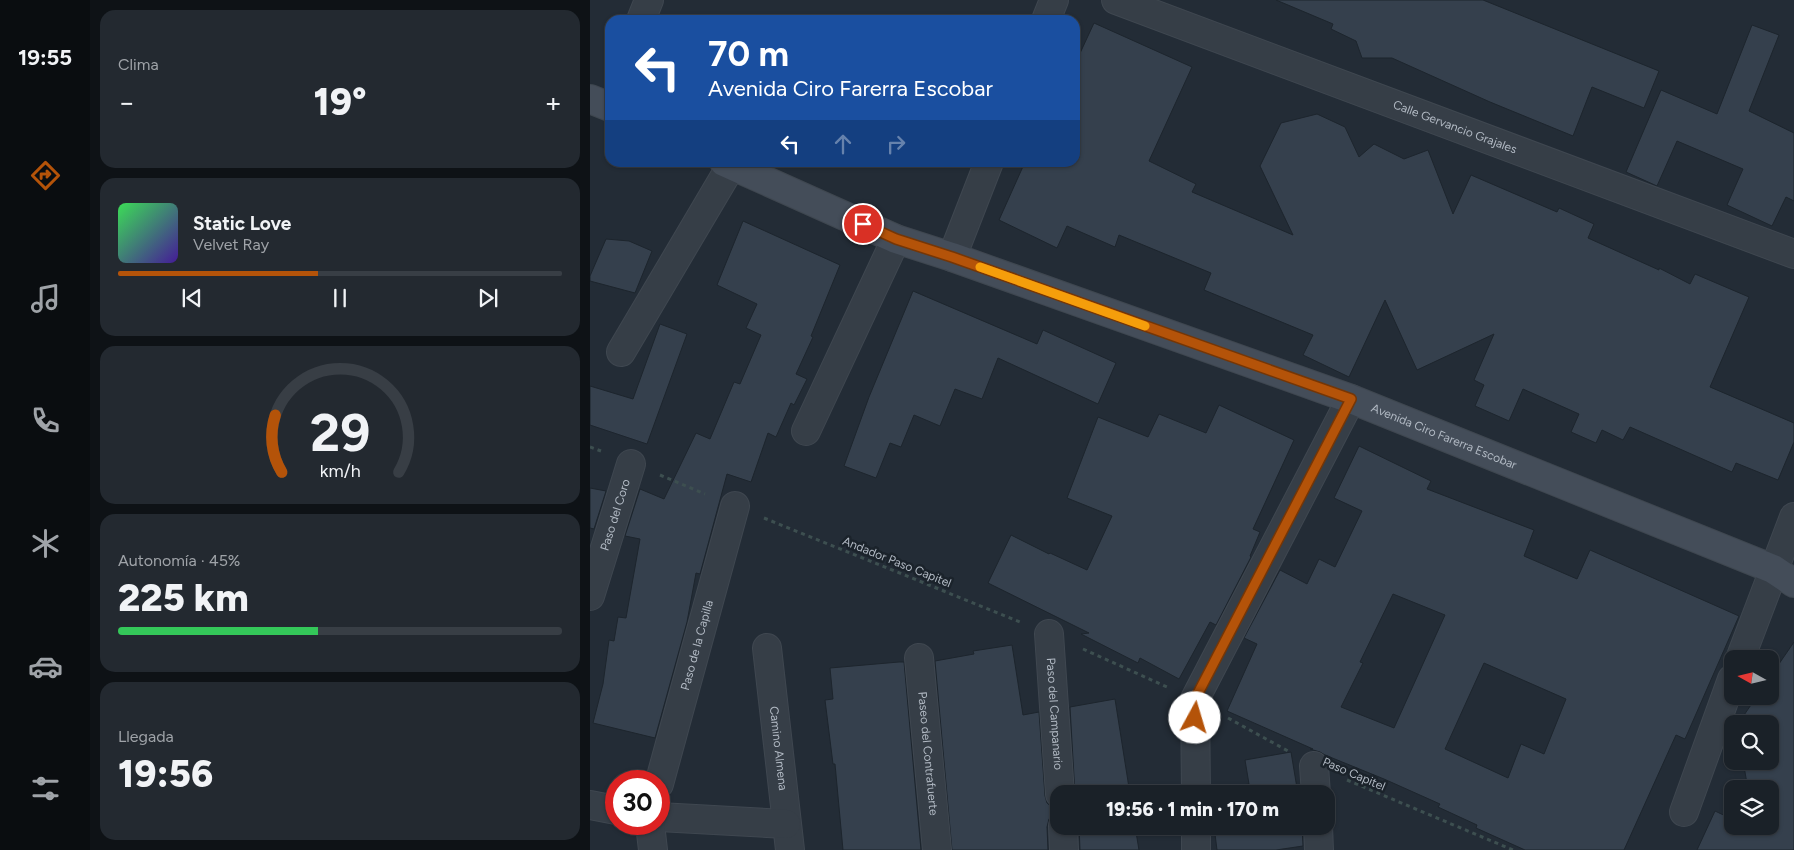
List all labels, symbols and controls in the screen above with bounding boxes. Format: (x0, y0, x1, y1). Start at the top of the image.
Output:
text: 70 m (708, 33, 789, 75)
icon: left (625, 35, 690, 100)
text: 19:55 (18, 44, 72, 71)
text: Clima (118, 55, 159, 74)
text: Avenida Ciro Farerra Escobar (708, 75, 993, 102)
text: 19° (313, 79, 367, 125)
text: − (118, 85, 135, 119)
text: + (545, 85, 562, 119)
street label: Calle Gervancio Grajales (1391, 97, 1519, 157)
icon: left (776, 130, 804, 158)
icon: ahead (829, 130, 857, 158)
icon: right (882, 130, 910, 158)
icon: directions (28, 158, 63, 193)
pin (842, 203, 884, 245)
icon: arrive (849, 210, 877, 238)
text: Static Love (193, 212, 291, 235)
text: Velvet Ray (193, 235, 269, 254)
icon: music (28, 281, 63, 316)
icon: previous (178, 284, 206, 312)
icon: pause (326, 284, 354, 312)
icon: next (474, 284, 502, 312)
street label: Avenida Ciro Farerra Escobar (1369, 401, 1519, 472)
text: 29 (310, 402, 370, 464)
icon: phone (28, 403, 63, 438)
text: km/h (320, 460, 360, 481)
street label: Paso del Coro (597, 477, 633, 552)
icon: climate (28, 526, 63, 561)
street label: Andador Paso Capitel (841, 534, 953, 590)
text: Autonomía · 45% (118, 551, 240, 570)
text: 225 km (118, 575, 249, 621)
street label: Paso de la Capilla (678, 598, 716, 692)
icon: car (28, 649, 63, 684)
north arrow (1724, 650, 1779, 705)
map controls (1724, 650, 1779, 835)
street label: Paso del Campanario (1044, 657, 1065, 770)
street label: Paseo del Contrafuerte (915, 691, 941, 816)
position arrow (1168, 691, 1220, 743)
street label: Camino Almena (767, 705, 790, 791)
button: search (1724, 715, 1779, 770)
text: Llegada (118, 727, 174, 746)
text: 19:56 (118, 751, 213, 797)
street label: Paso Capitel (1321, 755, 1387, 793)
speed limit sign: 30 (605, 770, 670, 835)
icon: filters (28, 771, 63, 806)
button: layers (1724, 780, 1779, 835)
text: 19:56 · 1 min · 170 m (1106, 798, 1279, 821)

